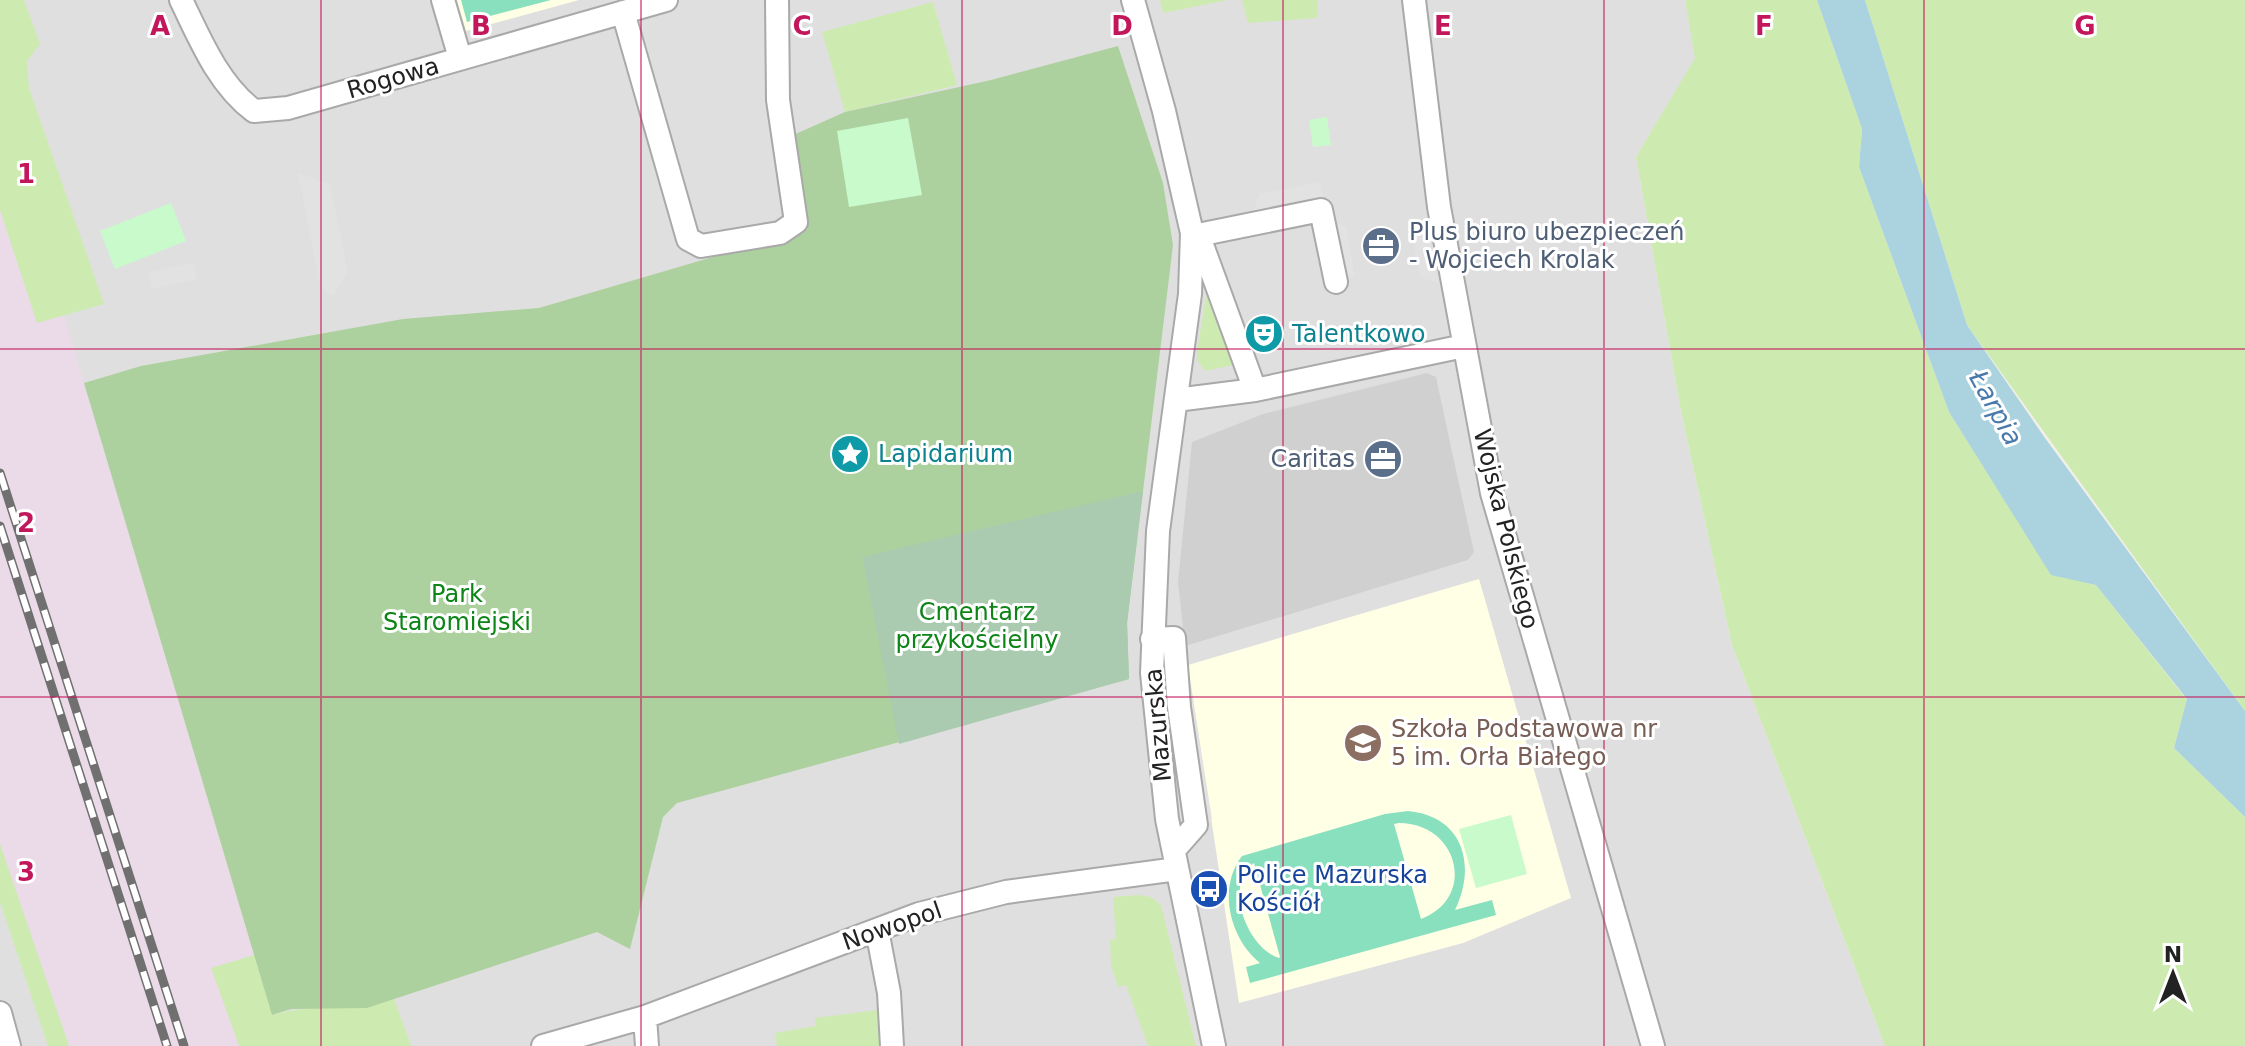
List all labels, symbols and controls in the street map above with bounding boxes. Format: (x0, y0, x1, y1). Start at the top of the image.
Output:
text: A (150, 11, 170, 41)
text: B (471, 11, 491, 41)
text: C (792, 11, 812, 41)
text: D (1111, 11, 1133, 41)
text: E (1434, 11, 1452, 41)
text: F (1755, 11, 1773, 41)
text: G (2074, 11, 2096, 41)
street label: Rogowa (344, 52, 442, 104)
text: 1 (17, 159, 35, 189)
place label: Plus biuro ubezpieczeń - Wojciech Krolak (1409, 218, 1685, 274)
office icon: Plus biuro ubezpieczeń - Wojciech Krolak (1360, 225, 1402, 267)
theatre icon: Talentkowo (1243, 313, 1285, 355)
place label: Talentkowo (1291, 320, 1426, 348)
water label: Łarpia (1963, 364, 2029, 451)
street label: Wojska Polskiego (1468, 426, 1544, 632)
place icon: Lapidarium (829, 433, 871, 475)
office icon: Caritas (1362, 438, 1404, 480)
place label: Lapidarium (878, 440, 1013, 468)
place label: Caritas (1270, 445, 1355, 473)
text: 2 (17, 508, 35, 538)
park label: Park Staromiejski (383, 580, 531, 636)
park label: Cmentarz przykościelny (896, 598, 1058, 654)
street label: Mazurska (1139, 667, 1177, 783)
place label: Szkoła Podstawowa nr 5 im. Orła Białego (1391, 715, 1657, 771)
school or university icon: Szkoła Podstawowa nr 5 im. Orła Białego (1342, 722, 1384, 764)
text: 3 (17, 857, 35, 887)
place label: Police Mazurska Kościół (1237, 861, 1428, 917)
bus stop icon: Police Mazurska Kościół (1188, 868, 1230, 910)
street label: Nowopol (838, 896, 946, 956)
north arrow (2133, 934, 2213, 1014)
text: N (2164, 942, 2182, 967)

